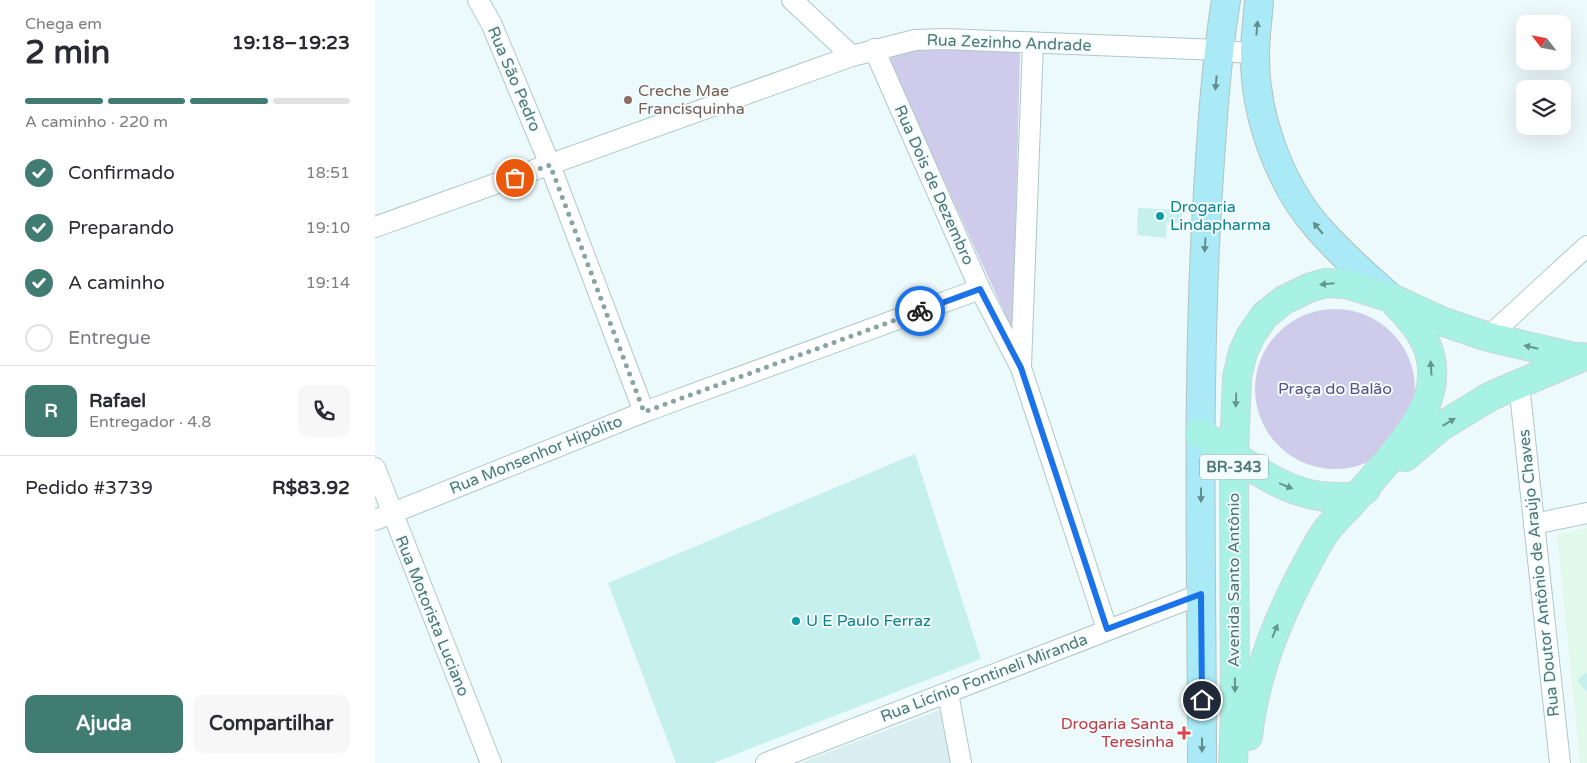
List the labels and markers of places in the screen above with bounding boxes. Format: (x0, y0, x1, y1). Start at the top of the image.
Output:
place label: Creche Mae Francisquinha (638, 81, 745, 119)
marker: Creche Mae Francisquinha (622, 94, 634, 106)
pin (494, 157, 536, 199)
place label: Drogaria Lindapharma (1170, 197, 1271, 235)
marker: Drogaria Lindapharma (1154, 210, 1166, 222)
place label: U E Paulo Ferraz (806, 611, 931, 631)
marker: U E Paulo Ferraz (790, 615, 802, 627)
pin (1181, 679, 1223, 721)
place label: Drogaria Santa Teresinha (1061, 714, 1174, 752)
marker: Drogaria Santa Teresinha (1178, 727, 1190, 739)

